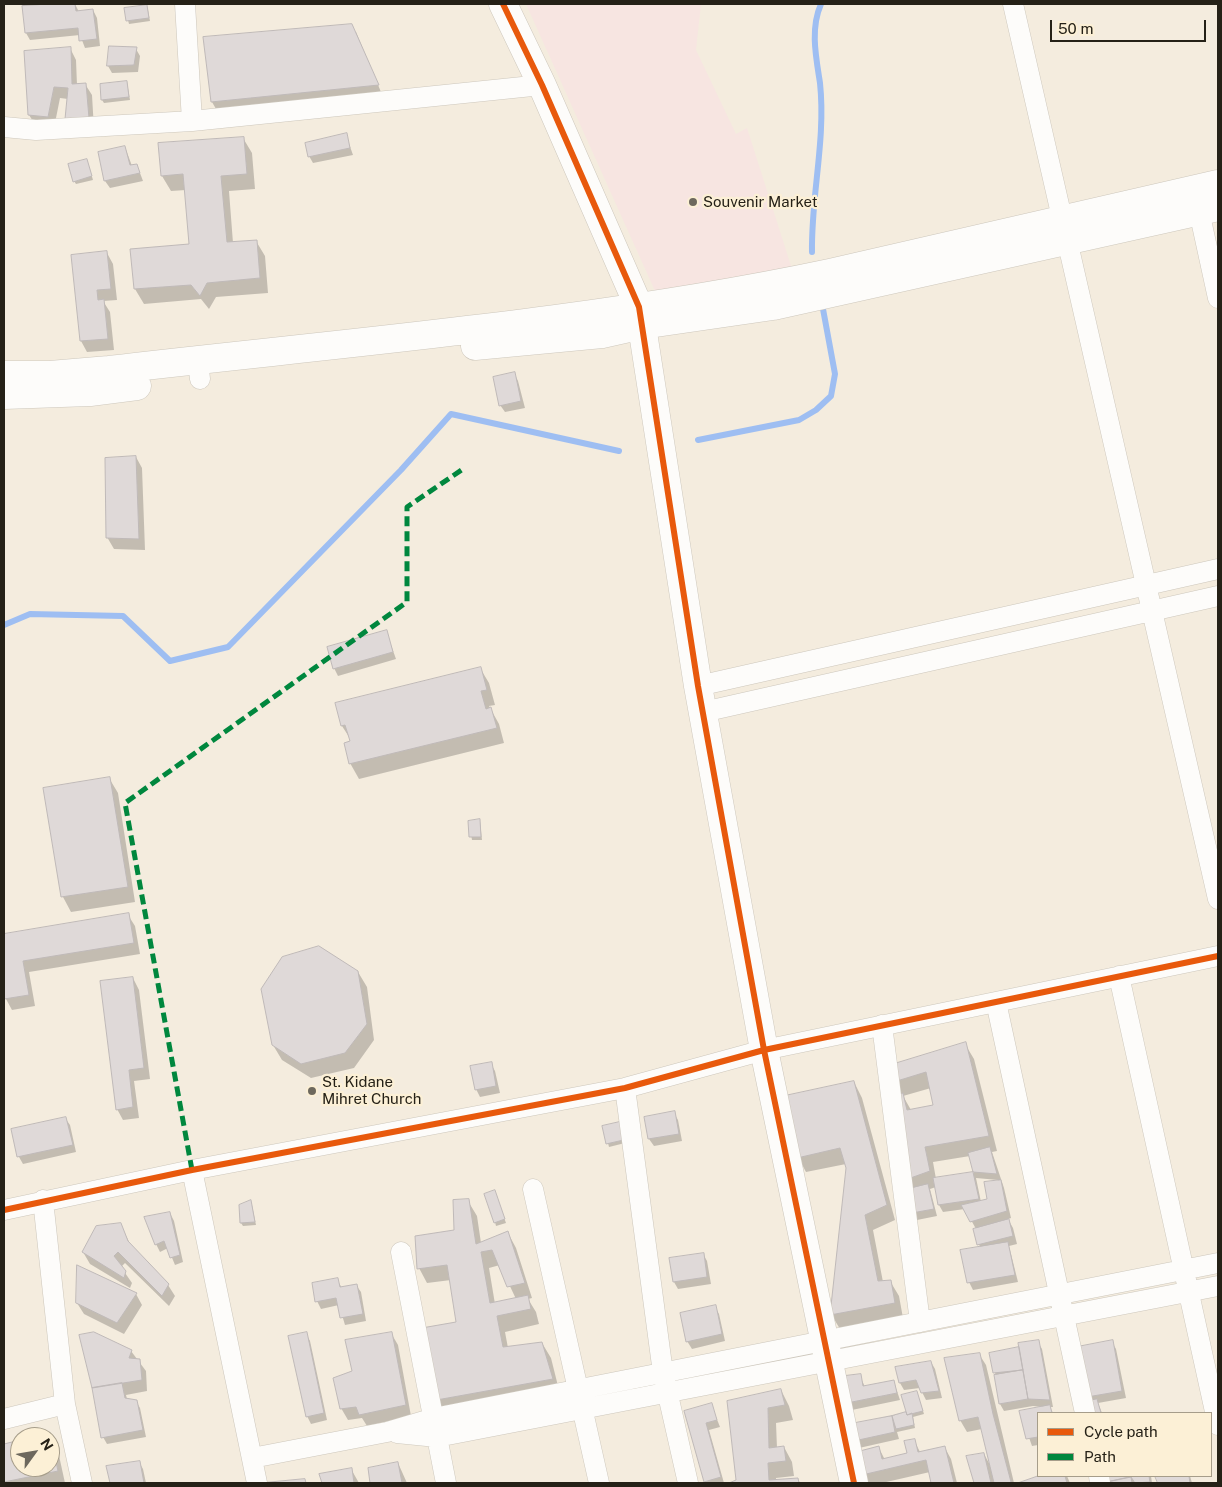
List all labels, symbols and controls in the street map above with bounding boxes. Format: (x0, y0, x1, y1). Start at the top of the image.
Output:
scale bar (1052, 10, 1208, 42)
text: 50 m (1058, 20, 1093, 37)
place label: Souvenir Market (703, 193, 818, 211)
marker: Souvenir Market (687, 196, 699, 208)
place label: St. Kidane Mihret Church (322, 1073, 421, 1108)
marker: St. Kidane Mihret Church (306, 1085, 318, 1097)
legend (1037, 1412, 1212, 1477)
text: Cycle path (1084, 1423, 1158, 1440)
north arrow (10, 1427, 60, 1477)
text: N (37, 1436, 57, 1453)
text: Path (1084, 1448, 1116, 1465)

